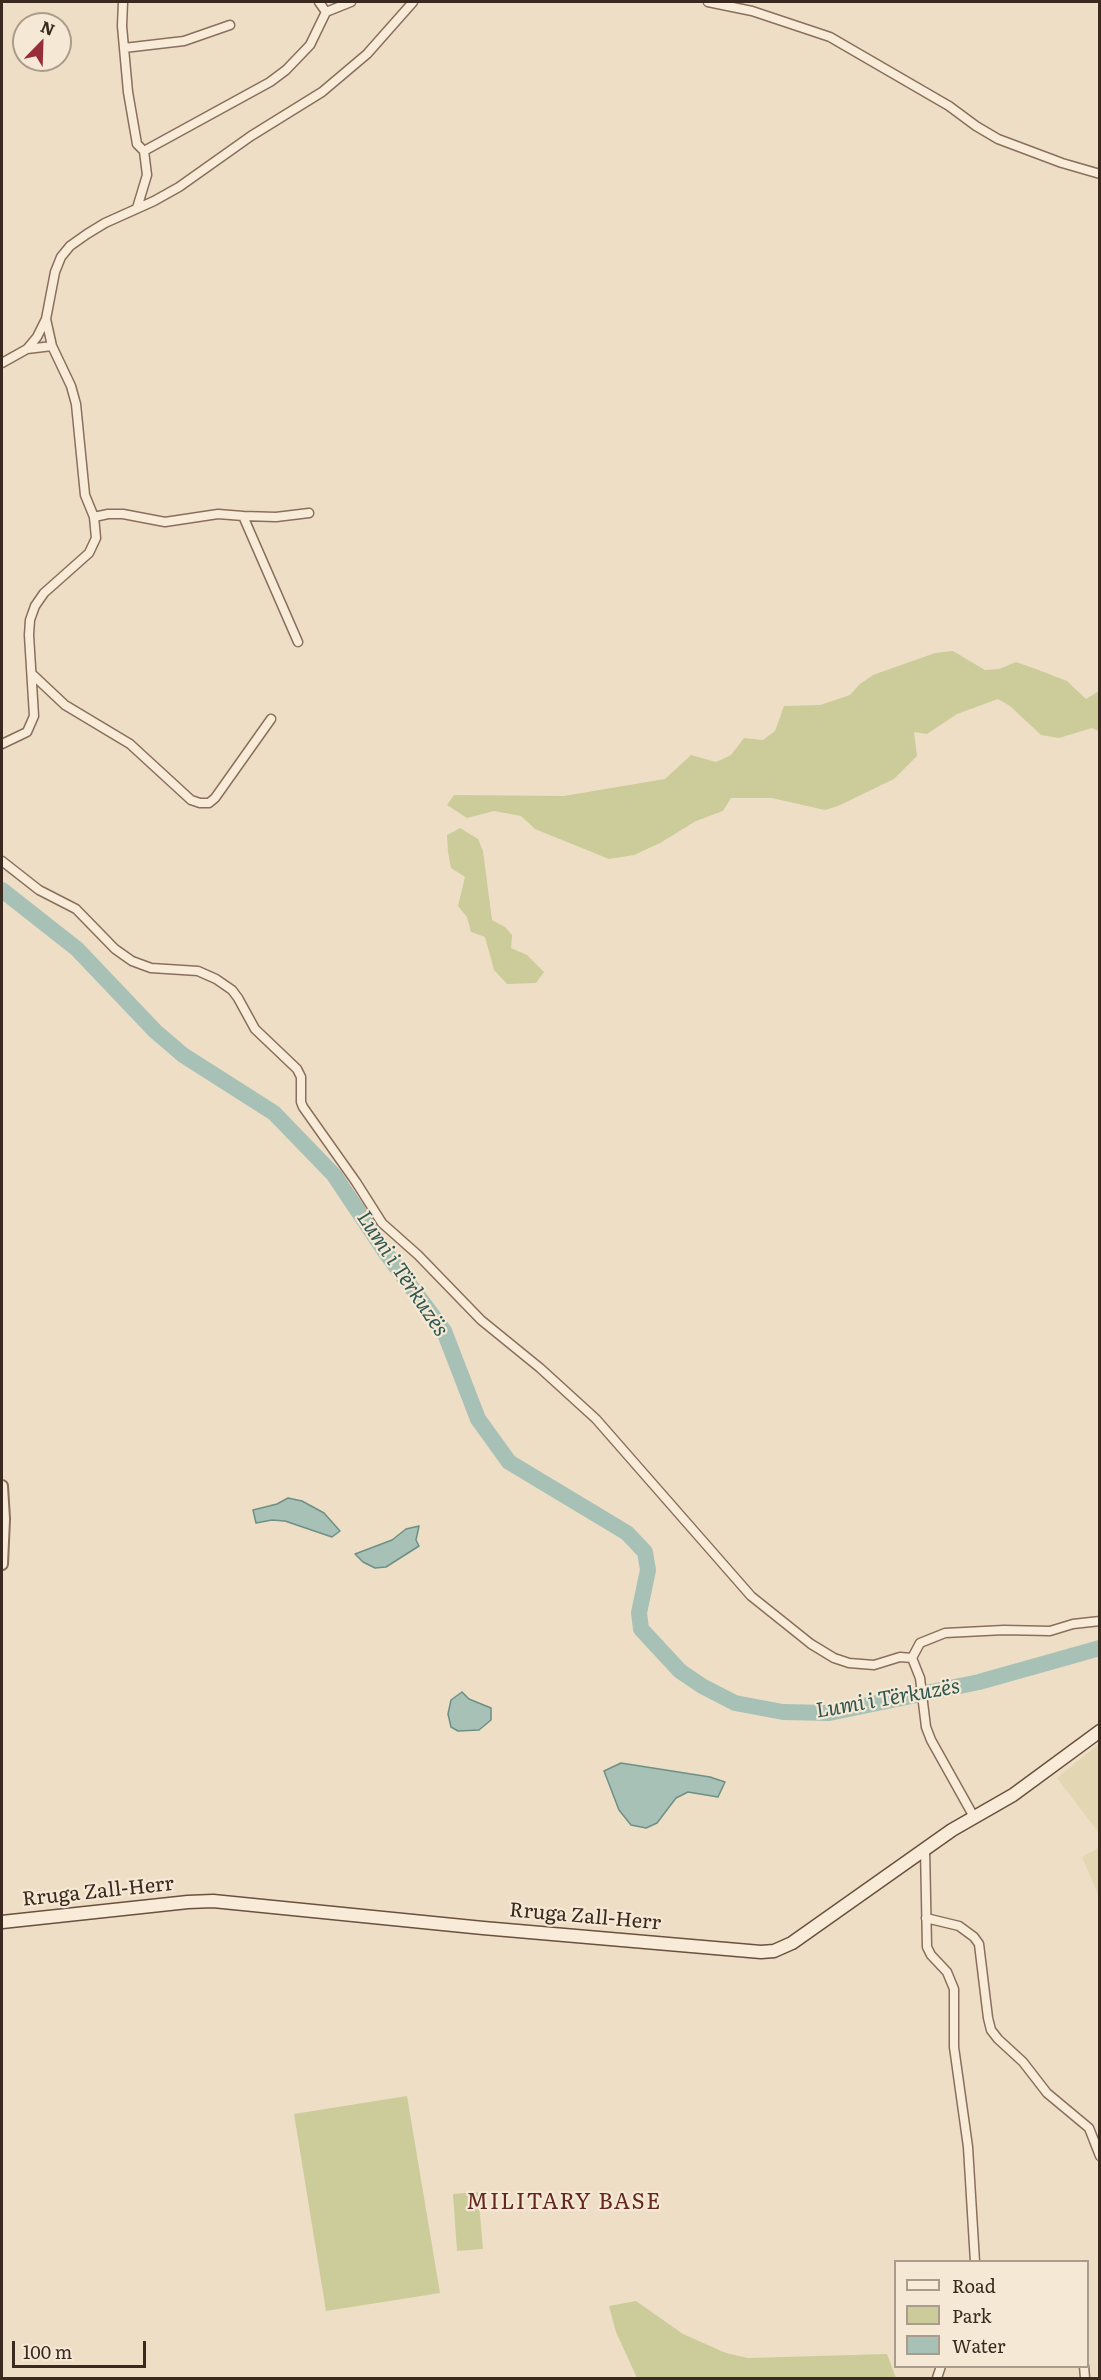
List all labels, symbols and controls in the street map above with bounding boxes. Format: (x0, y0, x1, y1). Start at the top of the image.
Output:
north arrow (12, 12, 72, 72)
text: N (37, 14, 59, 41)
water label: Lumi i Tërkuzës (351, 1207, 453, 1341)
water label: Lumi i Tërkuzës (814, 1674, 962, 1724)
street label: Rruga Zall-Herr (21, 1872, 175, 1912)
street label: Rruga Zall-Herr (508, 1898, 662, 1936)
district label: MILITARY BASE (466, 2190, 662, 2216)
legend (894, 2260, 1089, 2368)
text: Road (952, 2272, 996, 2299)
text: Park (952, 2302, 991, 2329)
scale bar (15, 2329, 148, 2367)
text: Water (952, 2332, 1005, 2359)
text: 100 m (23, 2338, 72, 2365)

